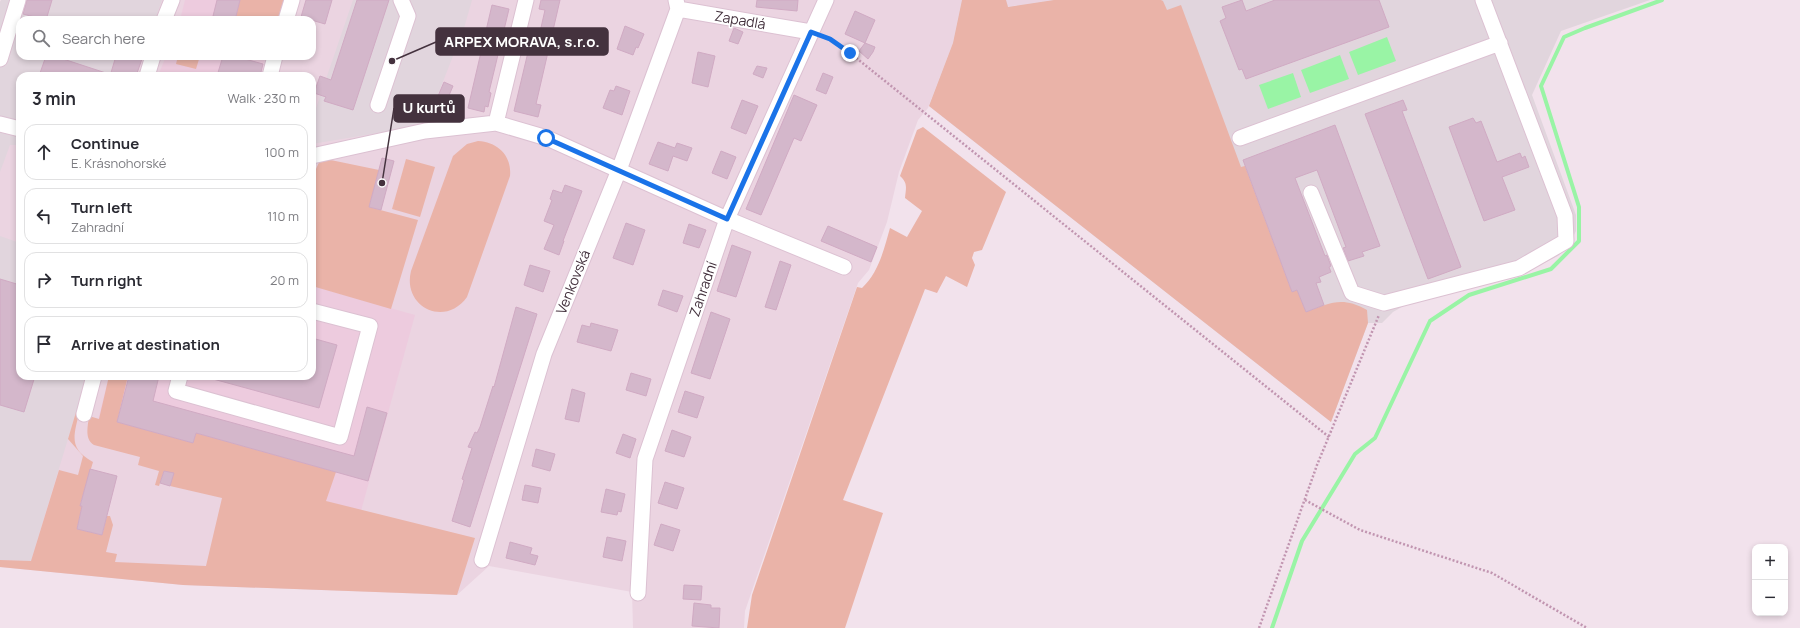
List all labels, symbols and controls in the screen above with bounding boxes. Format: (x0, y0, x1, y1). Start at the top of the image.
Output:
street label: Zapadlá (713, 6, 767, 33)
search box (16, 16, 316, 60)
icon: search (30, 27, 52, 49)
text: Search here (62, 28, 145, 49)
callout: ARPEX MORAVA, s.r.o. (436, 28, 608, 55)
text: ARPEX MORAVA, s.r.o. (444, 31, 600, 52)
route end (841, 44, 859, 62)
text: 3 min (32, 87, 76, 110)
text: Walk · 230 m (227, 89, 300, 107)
callout: U kurtů (394, 95, 464, 122)
text: U kurtů (402, 97, 456, 118)
route start (537, 129, 555, 147)
text: Continue (71, 133, 139, 154)
icon: ahead (33, 141, 55, 163)
text: 100 m (264, 143, 299, 161)
text: E. Krásnohorské (71, 154, 166, 172)
text: Turn left (71, 197, 133, 218)
icon: left (33, 205, 55, 227)
text: 110 m (267, 207, 299, 225)
text: Zahradní (71, 218, 124, 236)
street label: Venkovská (551, 247, 594, 317)
street label: Zahradní (684, 259, 721, 319)
icon: right (33, 269, 55, 291)
text: Turn right (71, 270, 142, 291)
text: 20 m (270, 271, 299, 289)
icon: arrive (33, 333, 55, 355)
text: Arrive at destination (71, 334, 220, 355)
map controls (1752, 544, 1788, 616)
button: + (1752, 544, 1788, 580)
button: − (1752, 580, 1788, 616)

